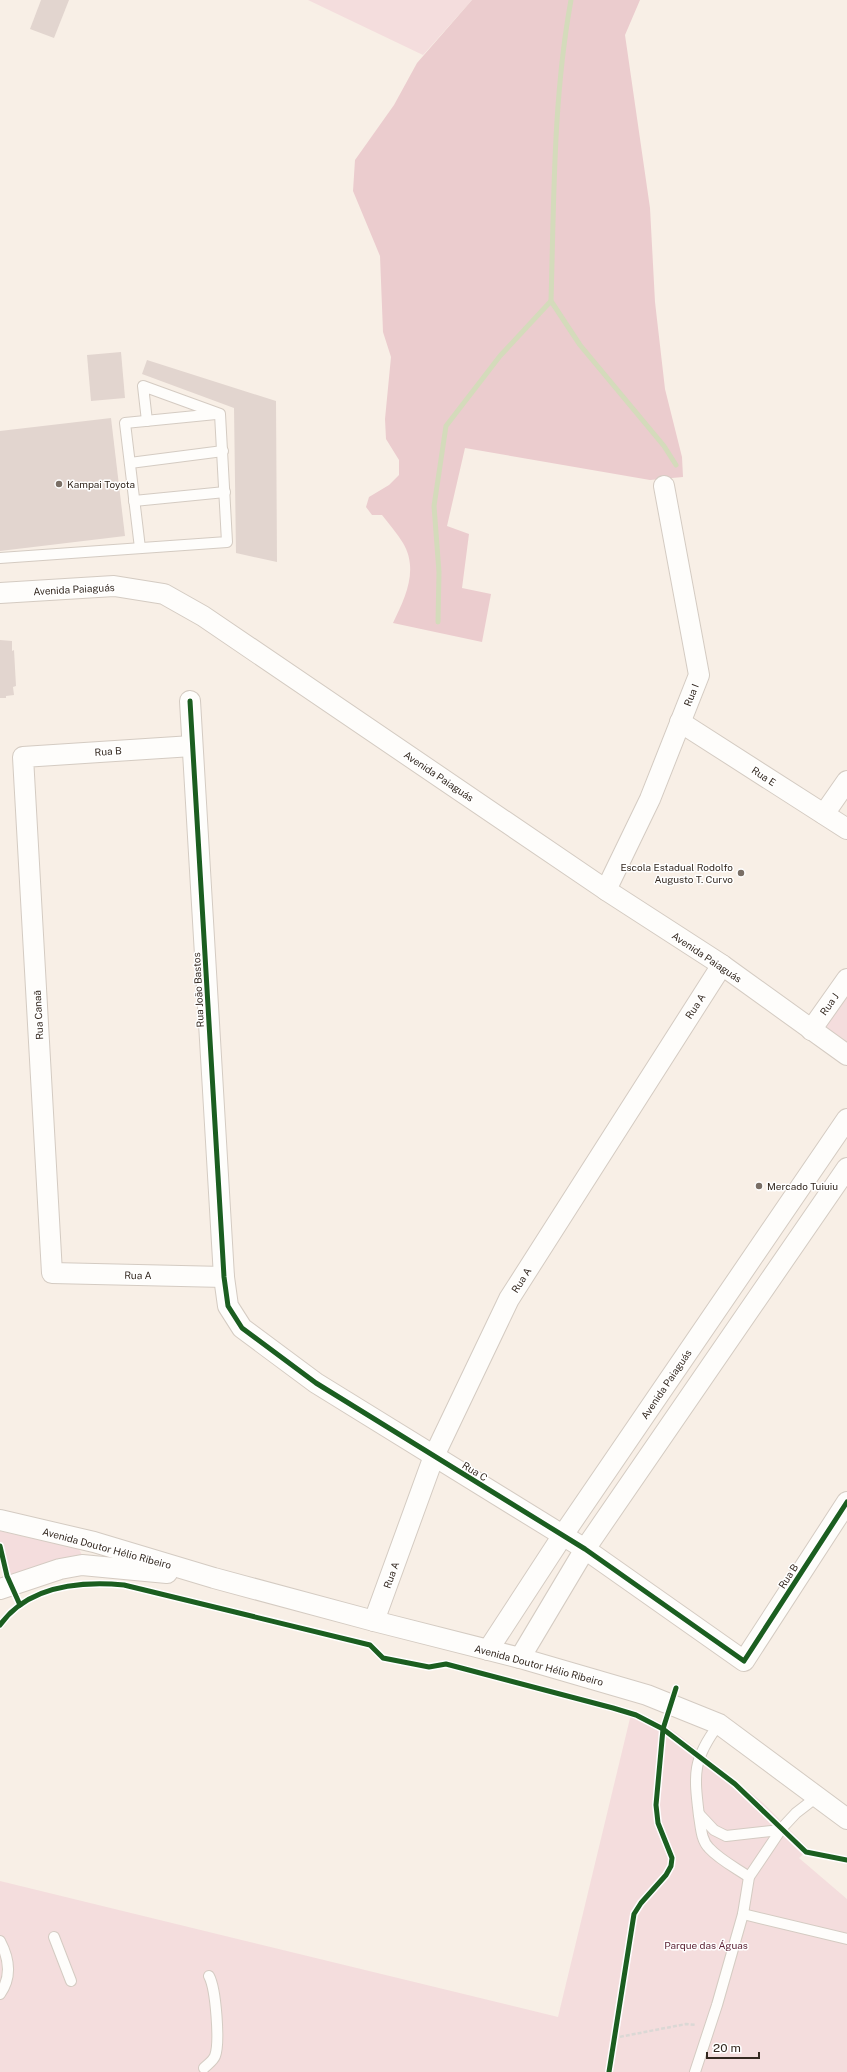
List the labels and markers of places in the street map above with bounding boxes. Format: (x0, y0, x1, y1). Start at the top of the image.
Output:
place label: Kampai Toyota (67, 478, 135, 490)
marker: Kampai Toyota (54, 479, 64, 489)
place label: Escola Estadual Rodolfo Augusto T. Curvo (620, 861, 733, 885)
marker: Escola Estadual Rodolfo Augusto T. Curvo (736, 868, 746, 878)
place label: Mercado Tuiuiu (767, 1180, 838, 1192)
marker: Mercado Tuiuiu (754, 1181, 764, 1191)

